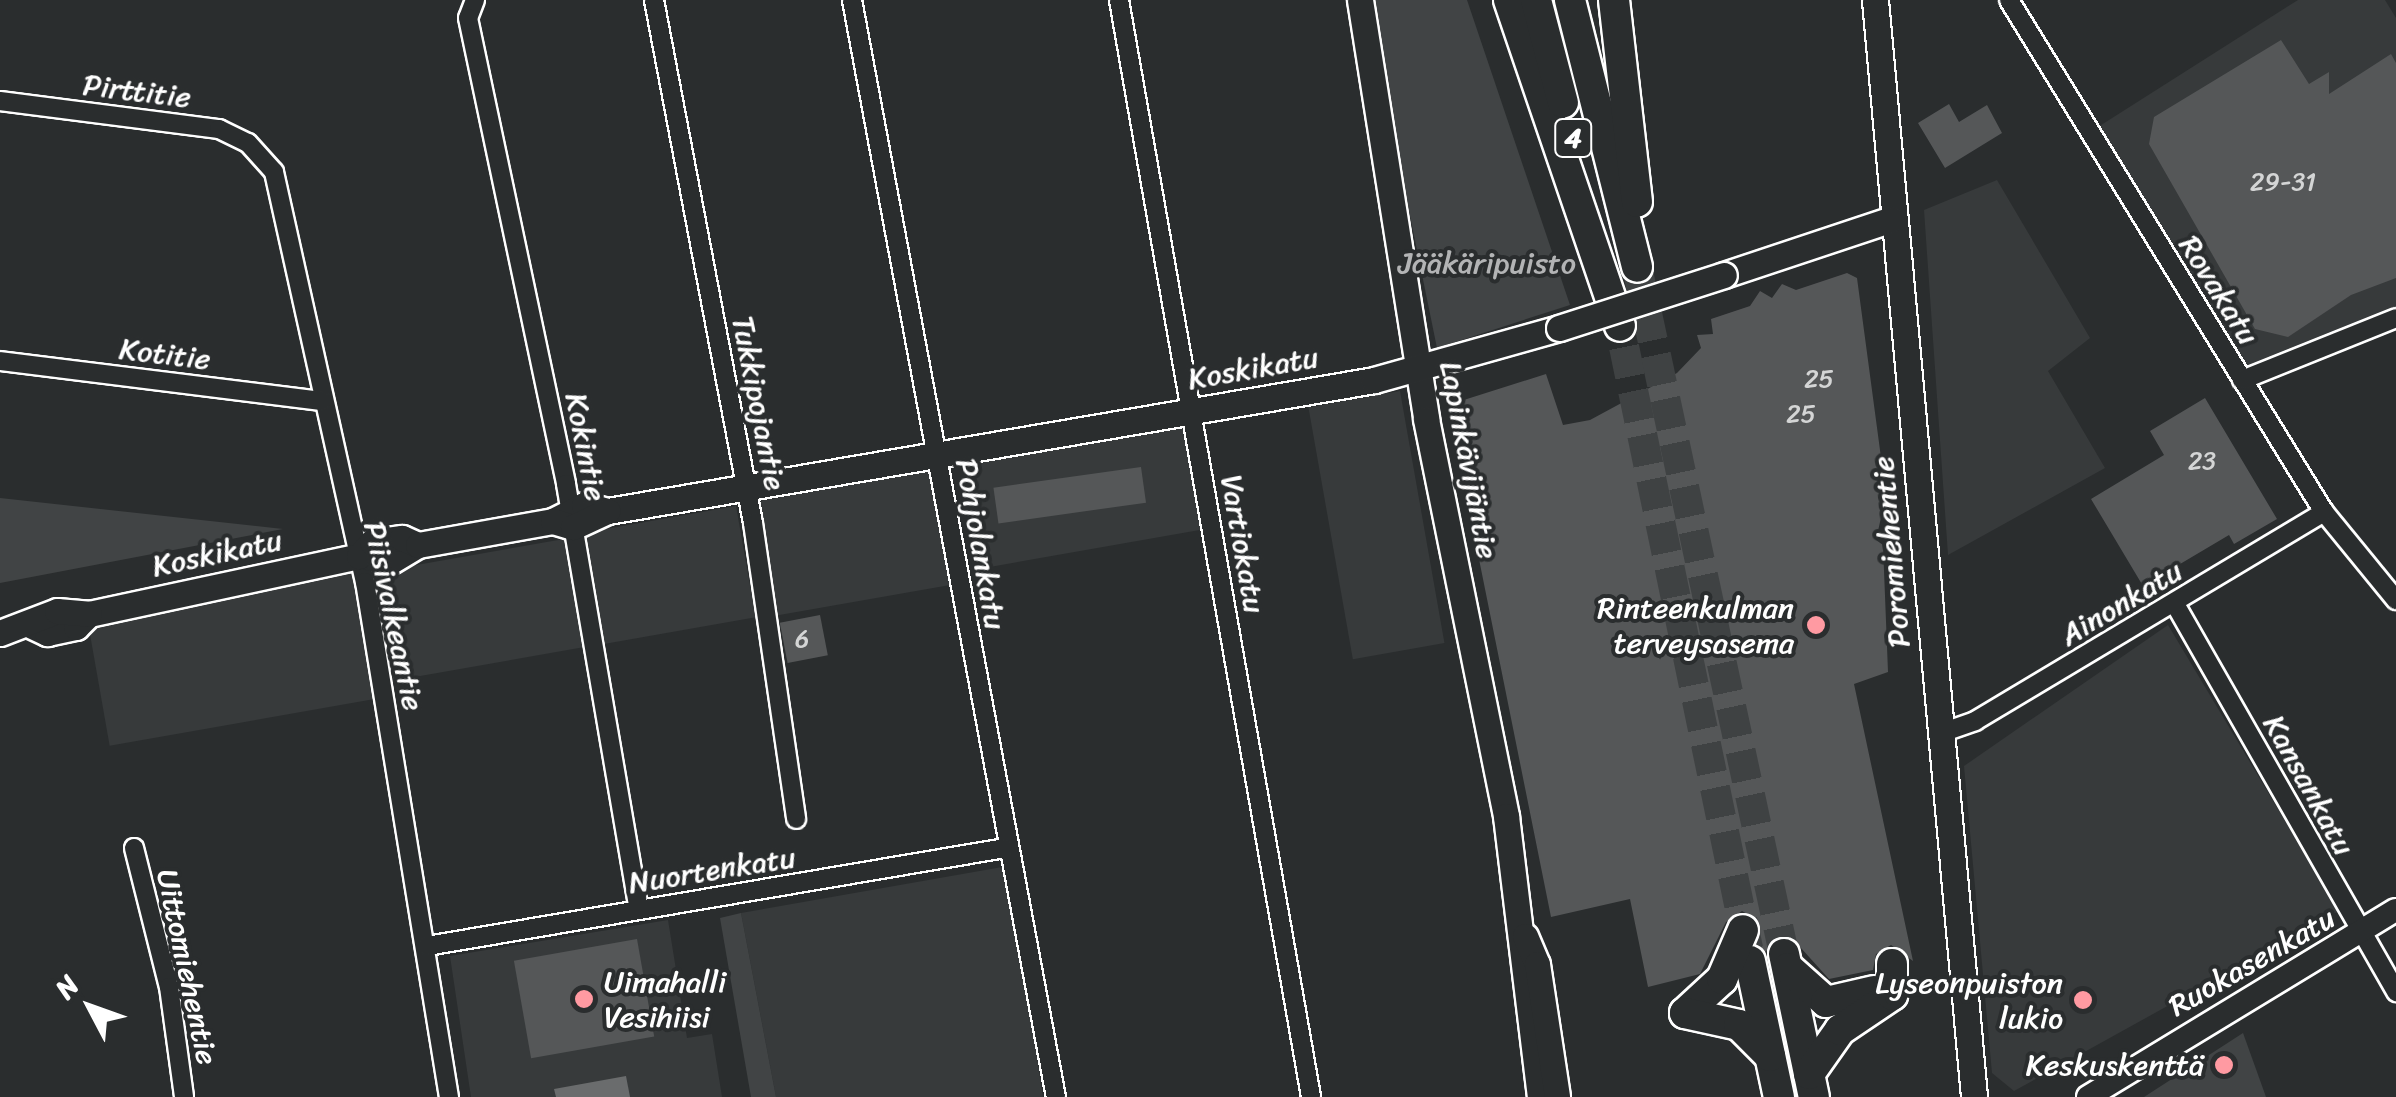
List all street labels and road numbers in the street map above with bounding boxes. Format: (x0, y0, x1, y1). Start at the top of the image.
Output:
street label: Pirttitie (81, 67, 193, 115)
road number: 4 (1553, 115, 1593, 161)
street label: Rovakatu (2172, 229, 2266, 351)
street label: Tukkipojantie (724, 313, 794, 493)
street label: Kotitie (117, 331, 213, 377)
street label: Koskikatu (1185, 339, 1321, 397)
street label: Lapinkävijäntie (1432, 358, 1506, 562)
street label: Kokintie (558, 390, 614, 504)
street label: Poromiehentie (1865, 455, 1917, 649)
street label: Pohjolankatu (948, 456, 1014, 632)
street label: Vartiokatu (1213, 472, 1273, 616)
street label: Piisivalkeantie (356, 518, 432, 714)
street label: Koskikatu (149, 522, 285, 584)
street label: Ainonkatu (2054, 553, 2188, 653)
street label: Kansankatu (2256, 709, 2362, 861)
street label: Nuortenkatu (626, 839, 798, 901)
street label: Uittomiehentie (149, 866, 225, 1068)
street label: Ruokasenkatu (2162, 900, 2342, 1024)

